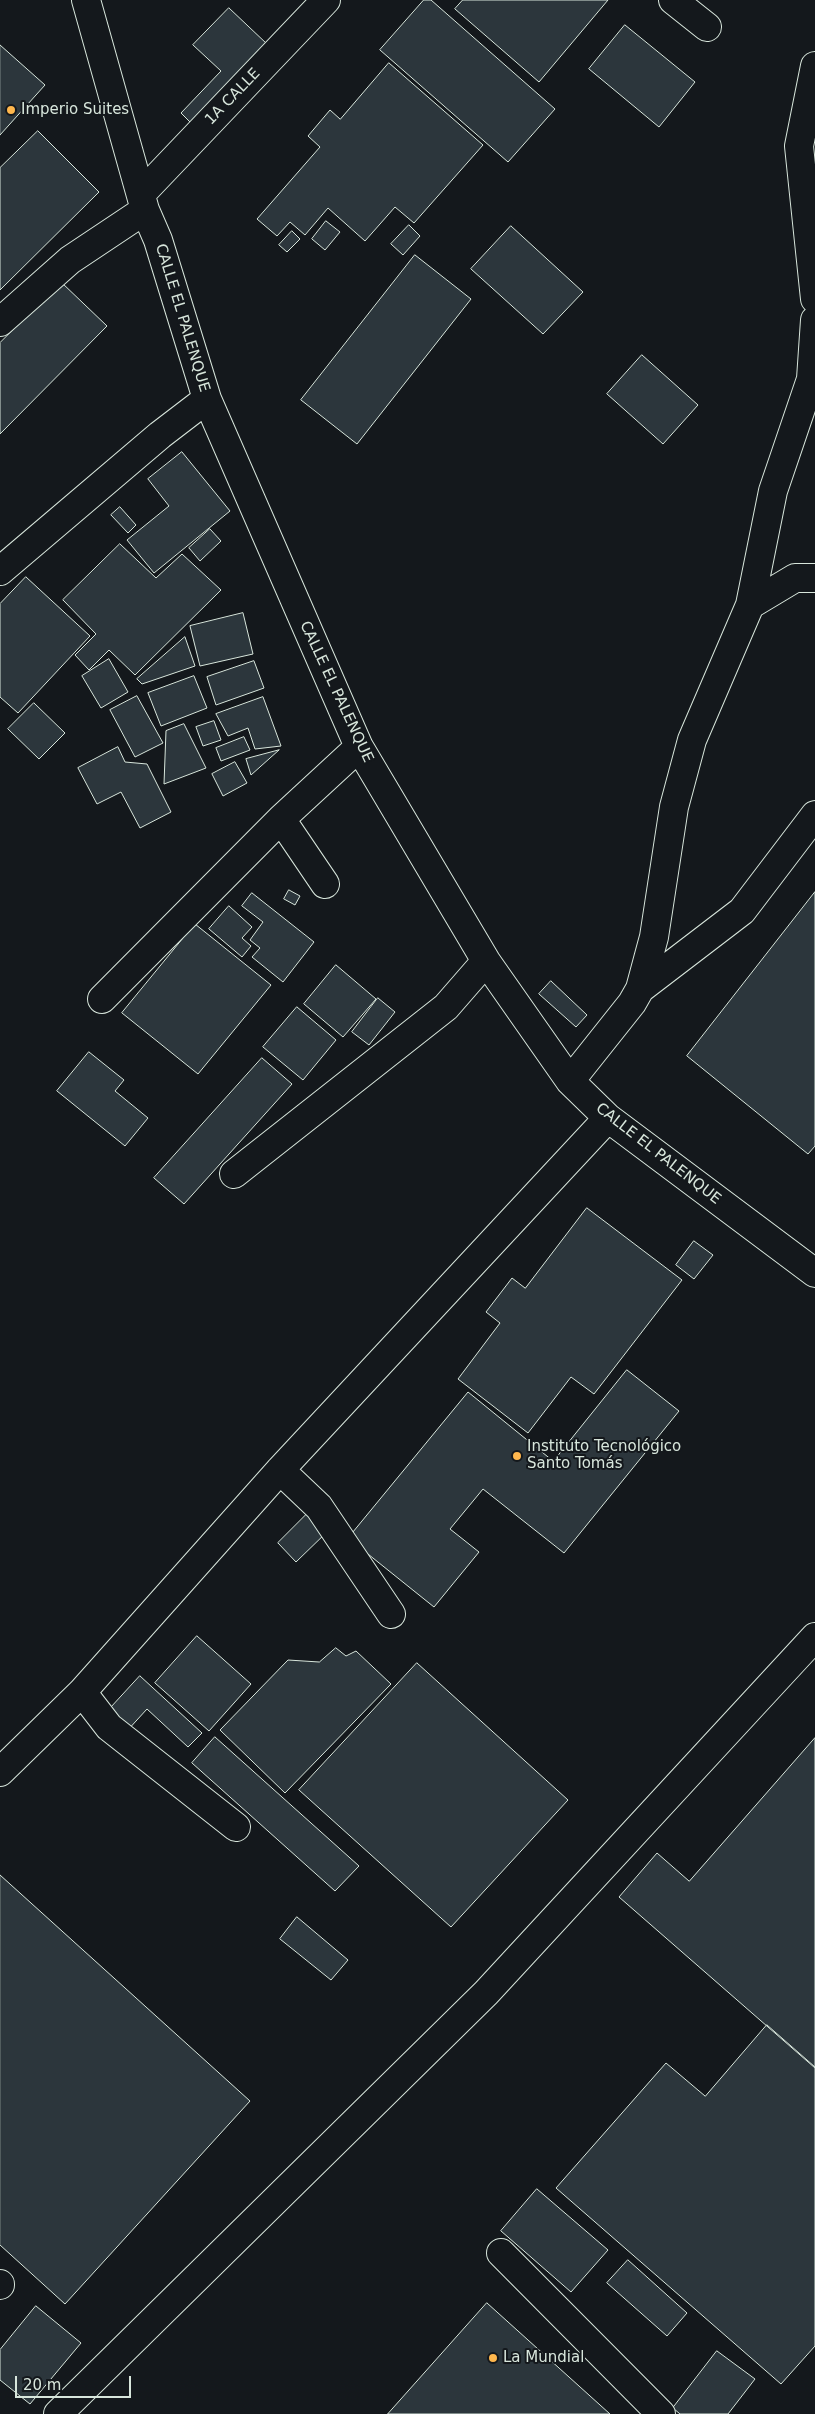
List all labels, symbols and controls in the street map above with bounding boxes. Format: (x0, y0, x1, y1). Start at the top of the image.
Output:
street label: 1A CALLE (202, 65, 264, 129)
place label: Imperio Suites (21, 101, 129, 119)
marker: Imperio Suites (5, 104, 17, 116)
street label: CALLE EL PALENQUE (151, 242, 213, 394)
street label: CALLE EL PALENQUE (295, 618, 377, 766)
street label: CALLE EL PALENQUE (592, 1100, 724, 1208)
place label: Instituto Tecnológico Santo Tomás (527, 1438, 681, 1473)
marker: Instituto Tecnológico Santo Tomás (511, 1450, 523, 1462)
place label: La Mundial (503, 2349, 584, 2367)
marker: La Mundial (487, 2352, 499, 2364)
scale bar (18, 2366, 134, 2398)
text: 20 m (23, 2376, 61, 2394)

